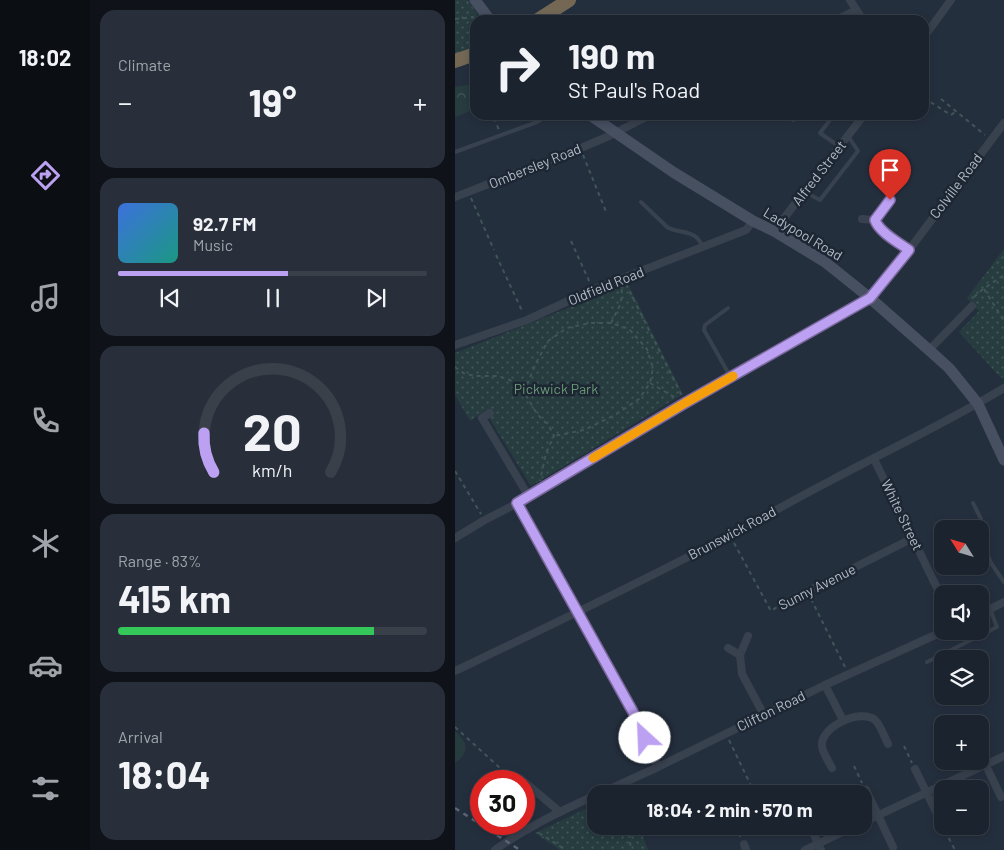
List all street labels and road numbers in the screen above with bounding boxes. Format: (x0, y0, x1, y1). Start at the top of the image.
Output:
street label: Alfred Street (788, 137, 849, 209)
street label: Ombersley Road (486, 139, 583, 192)
street label: Colville Road (926, 150, 986, 222)
street label: Ladypool Road (761, 203, 846, 264)
street label: Oldfield Road (565, 263, 646, 308)
street label: White Street (878, 477, 927, 553)
street label: Brunswick Road (685, 502, 779, 563)
street label: Sunny Avenue (775, 560, 858, 613)
street label: Clifton Road (734, 687, 808, 734)

